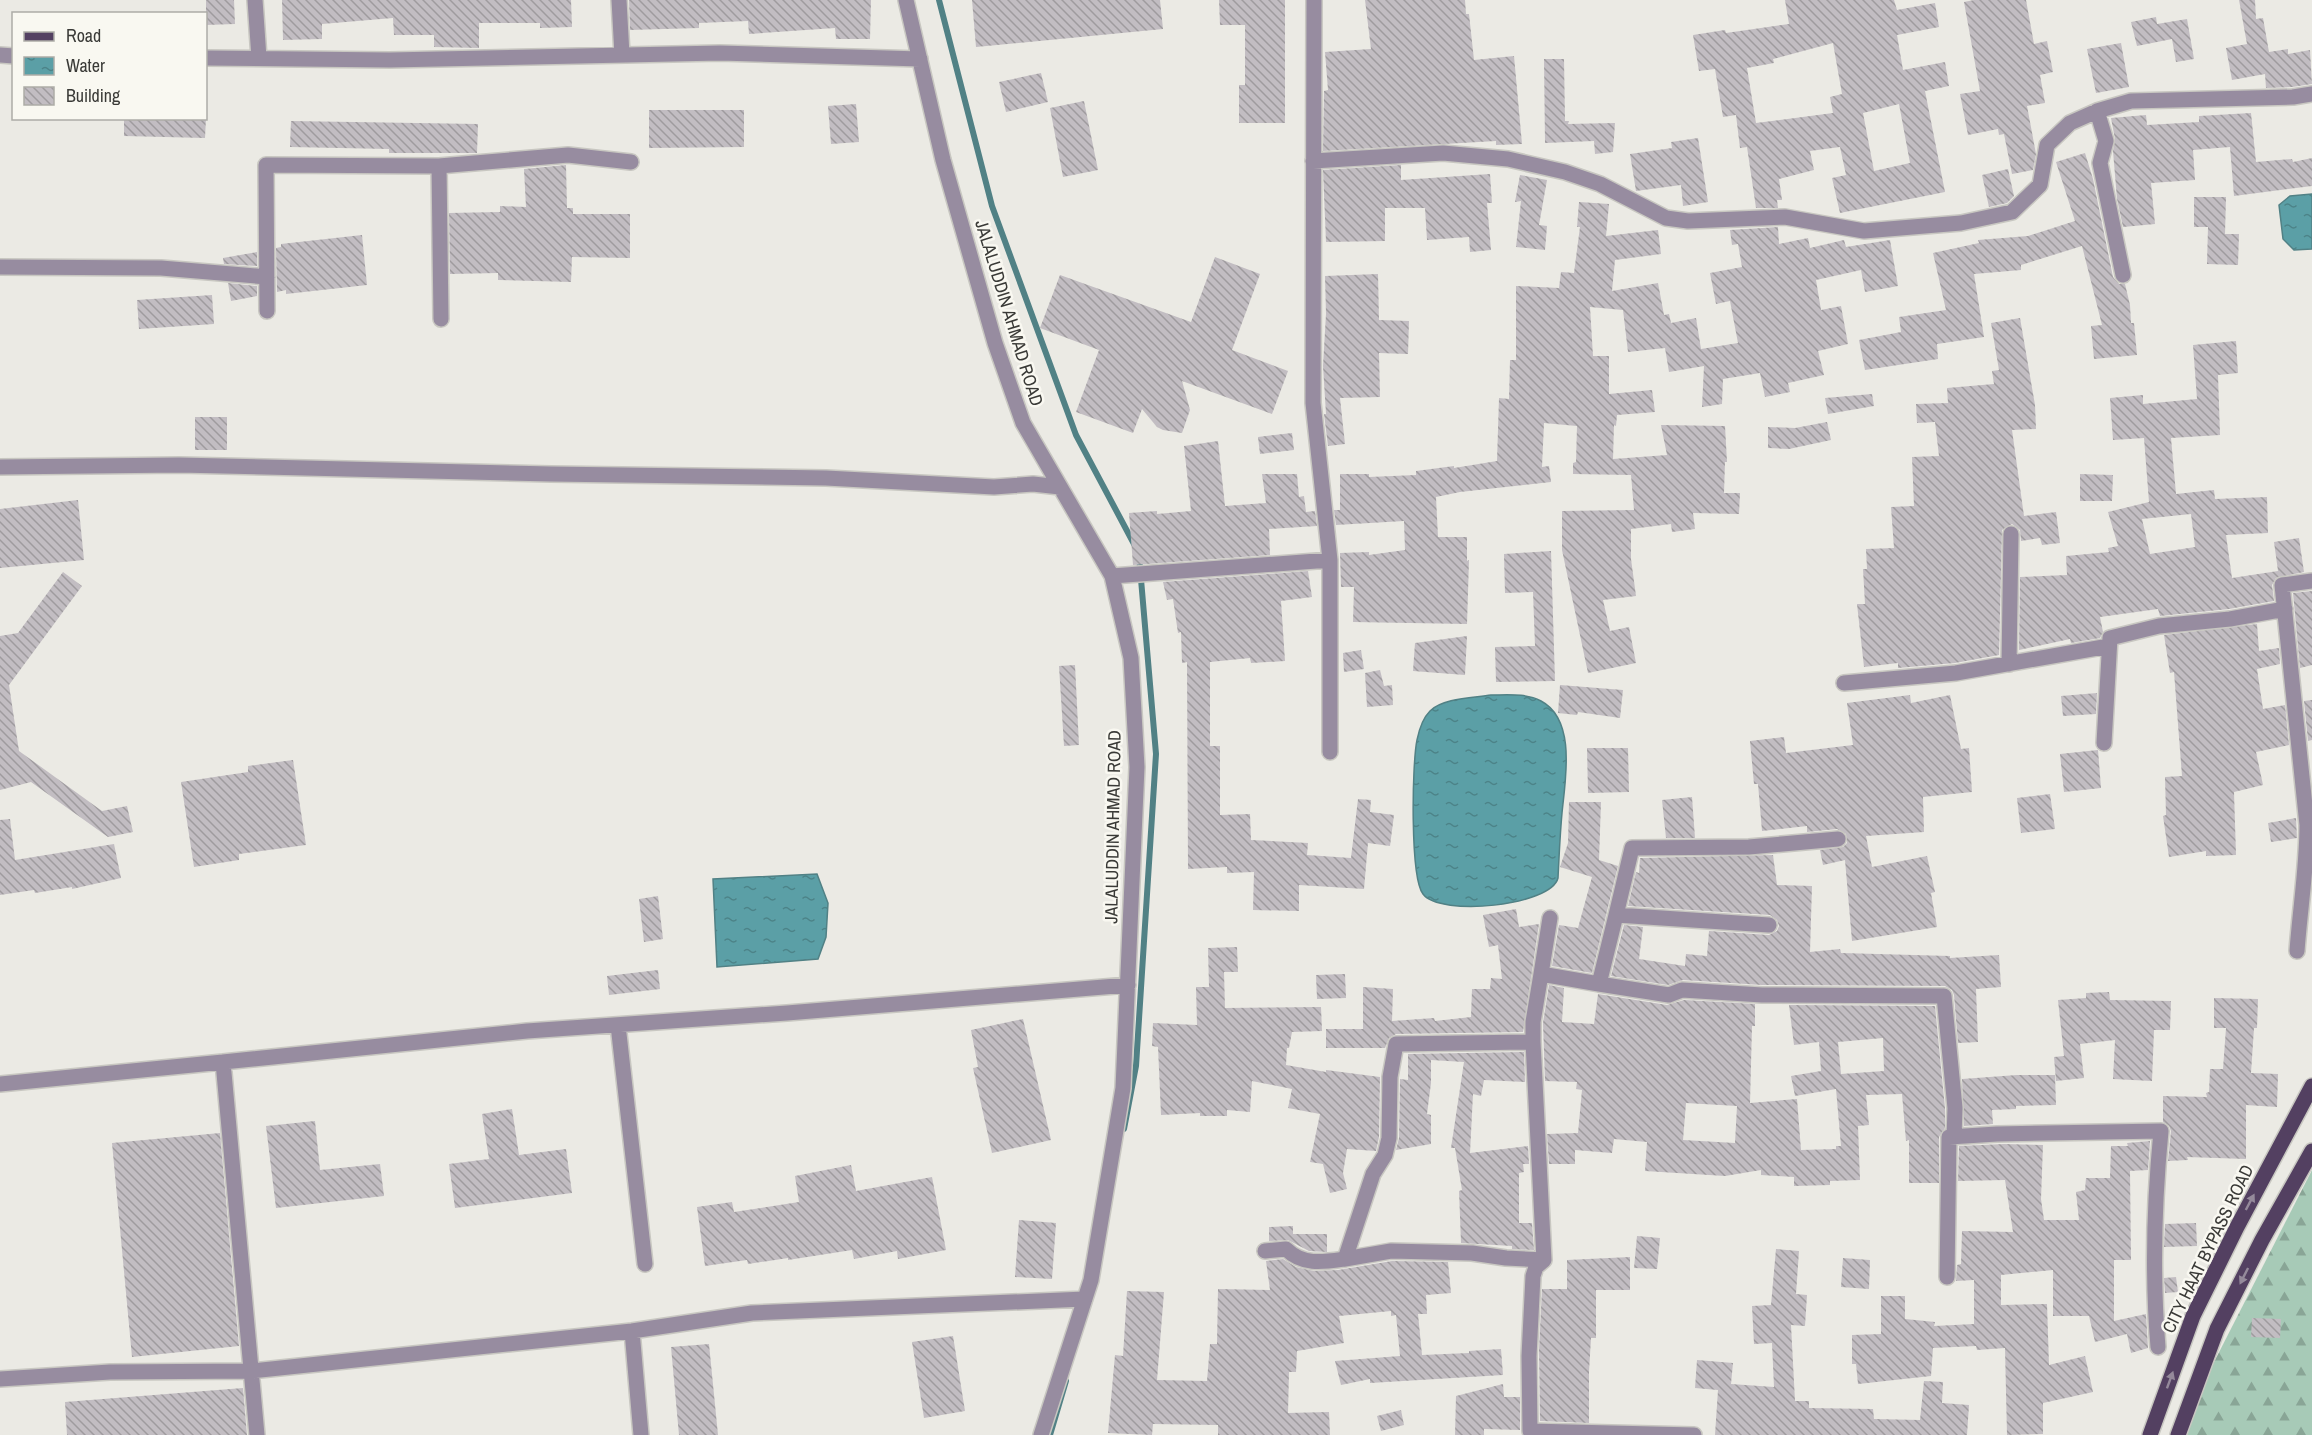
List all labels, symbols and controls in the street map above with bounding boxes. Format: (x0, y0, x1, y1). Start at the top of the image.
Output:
legend (12, 12, 207, 120)
text: Road (66, 23, 101, 48)
text: Water (66, 53, 105, 78)
text: Building (66, 83, 121, 108)
street label: JALALUDDIN AHMAD ROAD (969, 217, 1050, 409)
street label: JALALUDDIN AHMAD ROAD (1098, 730, 1127, 924)
street label: CITY HAAT BYPASS ROAD (2156, 1160, 2259, 1337)
one-way arrow (2245, 1194, 2255, 1211)
one-way arrow (2239, 1268, 2249, 1285)
one-way arrow (2166, 1371, 2175, 1389)

